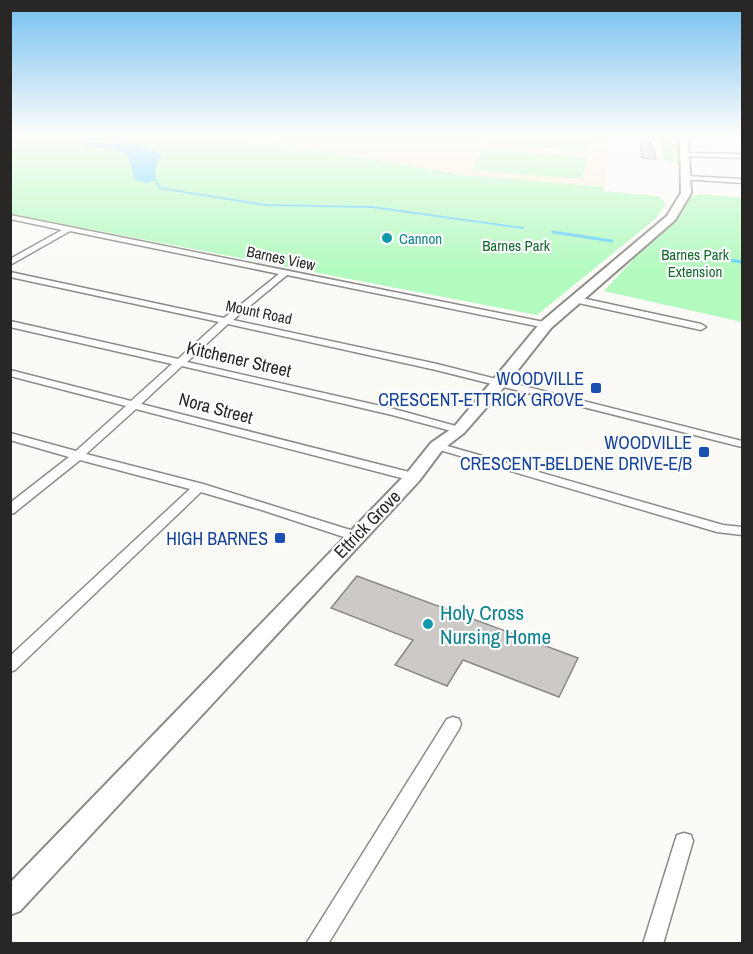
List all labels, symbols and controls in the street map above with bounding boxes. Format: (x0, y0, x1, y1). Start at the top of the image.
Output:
place label: Cannon (399, 228, 442, 249)
marker: Cannon (380, 231, 394, 245)
park label: Barnes Park (482, 235, 551, 256)
street label: Barnes View (245, 241, 317, 276)
park label: Barnes Park Extension (661, 244, 730, 282)
street label: Mount Road (224, 295, 294, 329)
street label: Kitchener Street (184, 335, 294, 383)
place label: WOODVILLE CRESCENT-ETTRICK GROVE (378, 366, 584, 412)
marker: WOODVILLE CRESCENT-ETTRICK GROVE (589, 381, 603, 395)
street label: Nora Street (176, 386, 256, 430)
place label: WOODVILLE CRESCENT-BELDENE DRIVE-E/B (460, 430, 692, 476)
marker: WOODVILLE CRESCENT-BELDENE DRIVE-E/B (697, 445, 711, 459)
street label: Ettrick Grove (328, 484, 406, 564)
place label: HIGH BARNES (166, 526, 268, 551)
marker: HIGH BARNES (273, 531, 287, 545)
place label: Holy Cross Nursing Home (440, 598, 551, 651)
marker: Holy Cross Nursing Home (421, 617, 435, 631)

